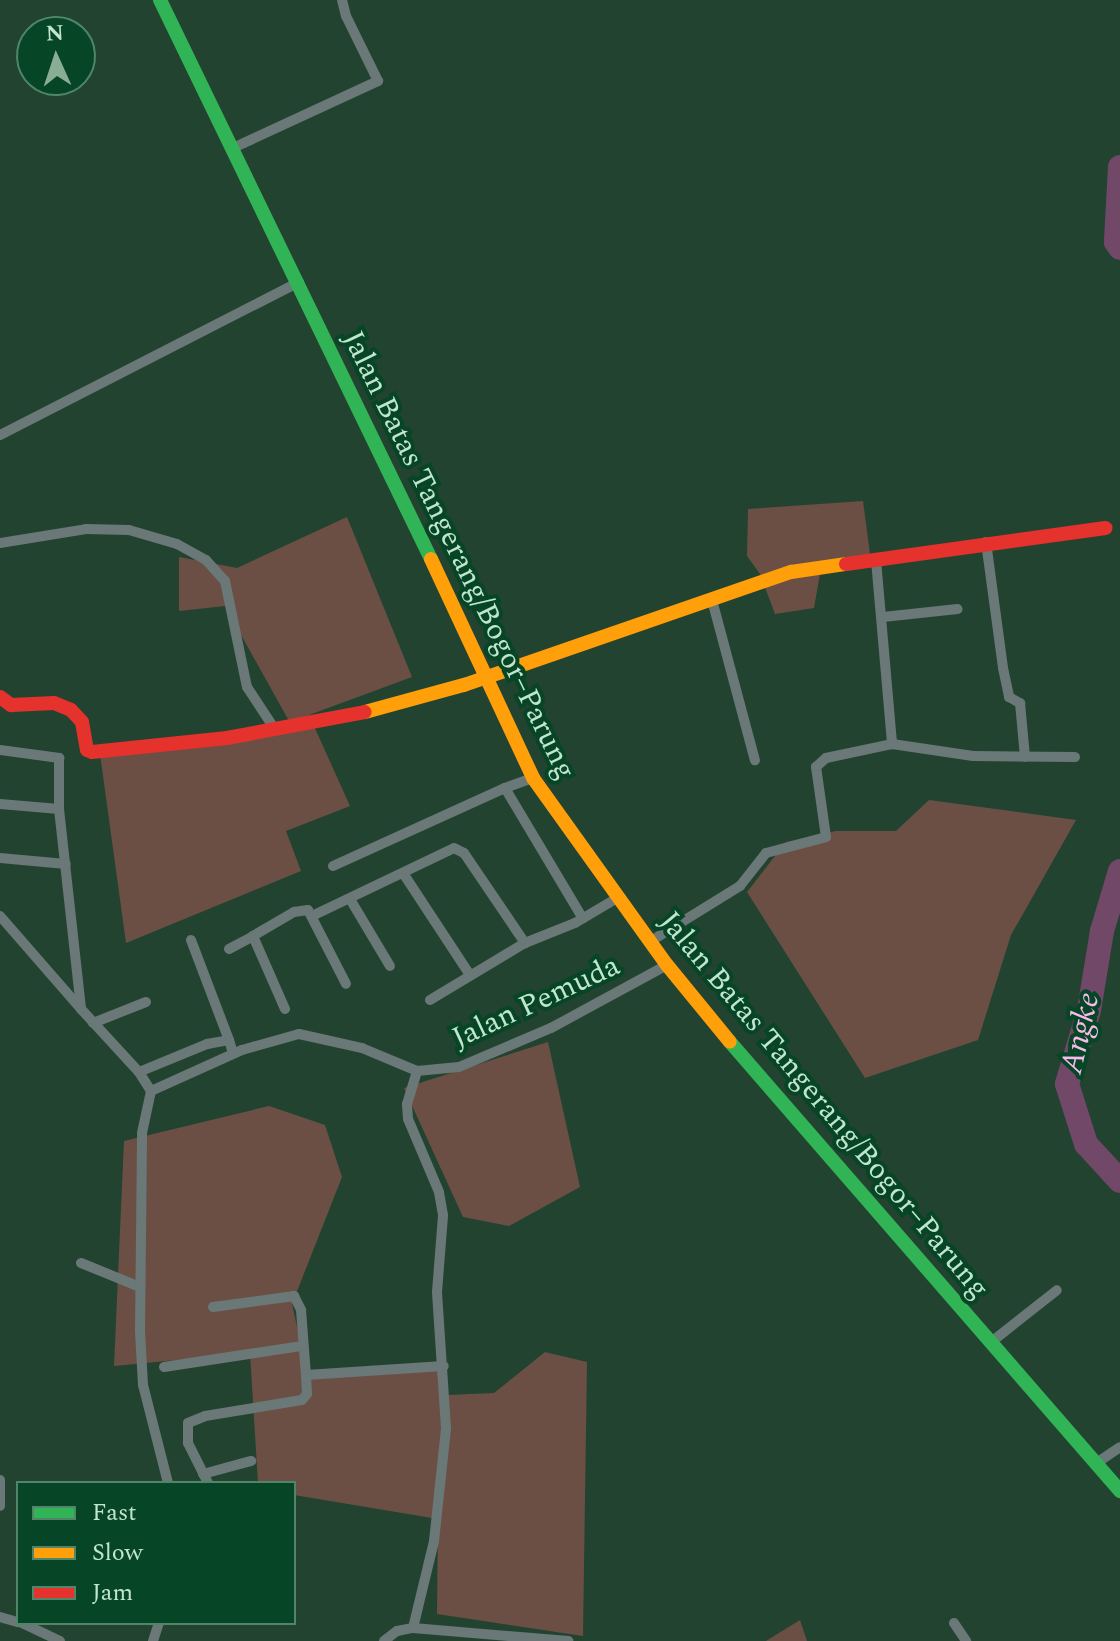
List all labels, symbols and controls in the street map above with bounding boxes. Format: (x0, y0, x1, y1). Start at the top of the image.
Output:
north arrow (16, 16, 96, 96)
text: N (45, 17, 65, 50)
street label: Jalan Batas Tangerang/Bogor–Parung (334, 325, 584, 785)
street label: Jalan Batas Tangerang/Bogor–Parung (651, 904, 997, 1306)
street label: Jalan Pemuda (446, 947, 626, 1057)
water label: Angke (1053, 989, 1109, 1077)
legend (16, 1481, 296, 1625)
text: Fast (92, 1495, 137, 1531)
text: Slow (92, 1535, 143, 1571)
text: Jam (92, 1575, 133, 1611)

